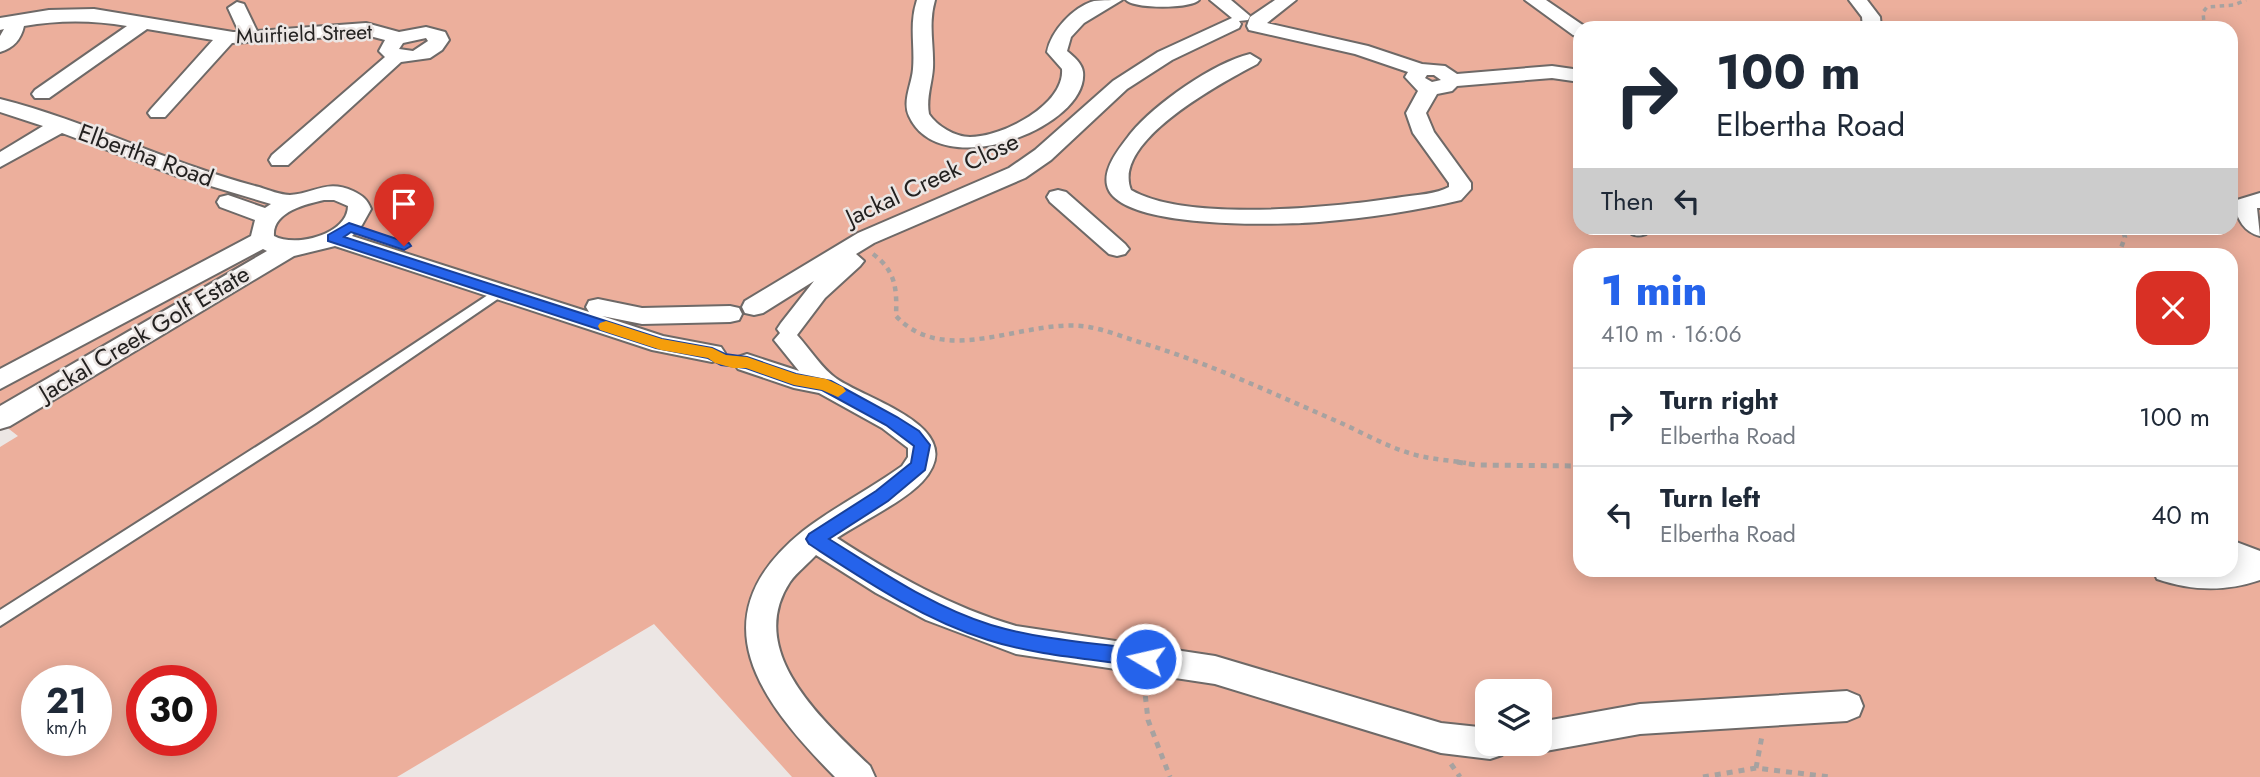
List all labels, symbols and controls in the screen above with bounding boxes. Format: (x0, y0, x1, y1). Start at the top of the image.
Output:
street label: Muirfield Street (235, 17, 373, 51)
text: 100 m (1716, 37, 1861, 107)
icon: right (1601, 49, 1692, 140)
text: Elbertha Road (1716, 102, 1905, 148)
street label: Elbertha Road (73, 114, 219, 196)
street label: Jackal Creek Close (837, 124, 1024, 236)
pin (374, 174, 434, 246)
text: Then (1601, 182, 1654, 220)
icon: left (1668, 182, 1706, 220)
icon: arrive (385, 185, 423, 223)
street label: Jackal Creek Golf Estate (30, 256, 256, 411)
text: 1 min (1601, 260, 1707, 321)
button: close (2136, 271, 2210, 345)
text: 410 m · 16:06 (1601, 317, 1742, 351)
text: Turn right (1660, 381, 1778, 419)
icon: right (1601, 398, 1639, 436)
text: 100 m (2139, 398, 2210, 436)
text: Elbertha Road (1660, 419, 1796, 453)
text: Turn left (1660, 479, 1760, 517)
icon: left (1601, 496, 1639, 534)
text: 40 m (2151, 496, 2210, 534)
text: Elbertha Road (1660, 517, 1796, 551)
position arrow (1109, 622, 1183, 696)
speed limit sign: 30 (126, 665, 217, 756)
text: 21 (46, 676, 87, 726)
map controls (1475, 679, 1552, 756)
button: layers (1475, 679, 1552, 756)
text: km/h (46, 715, 87, 741)

